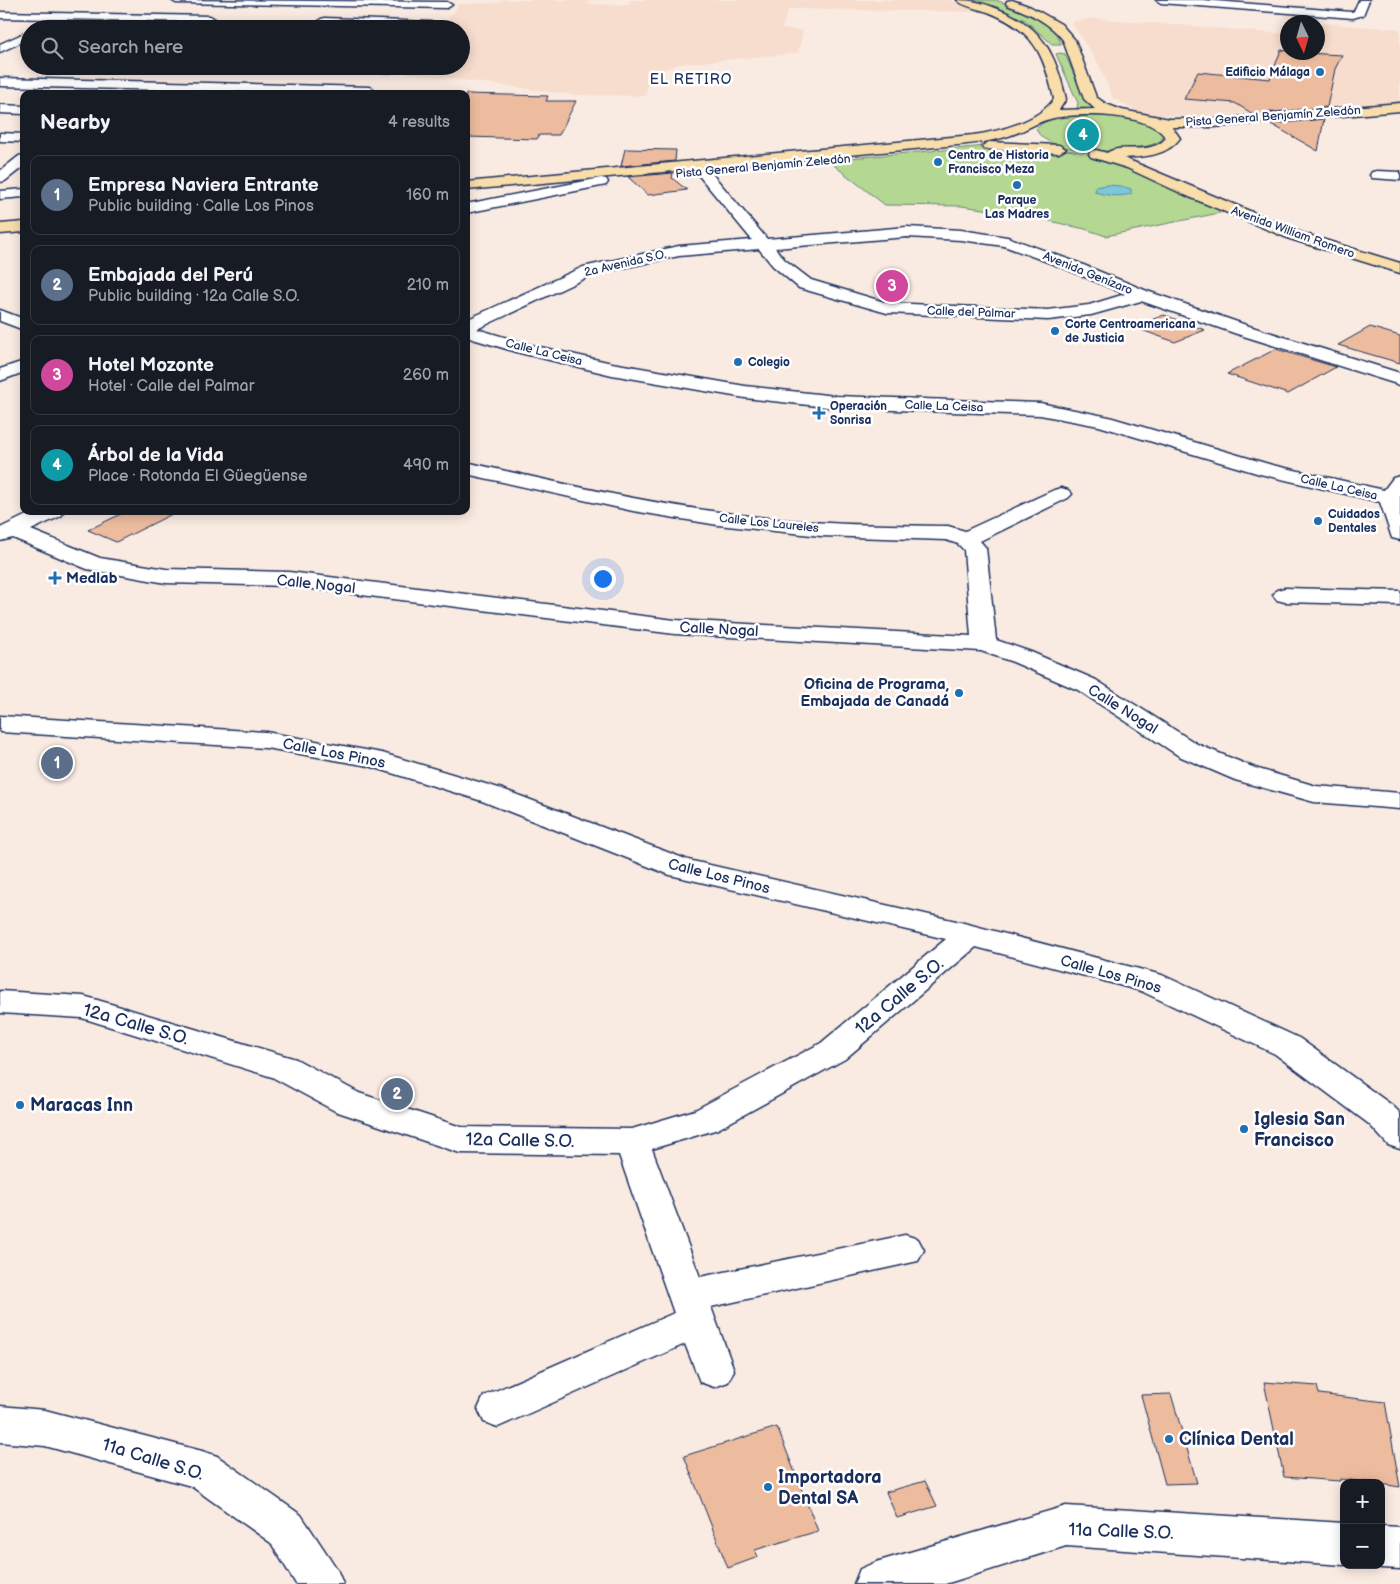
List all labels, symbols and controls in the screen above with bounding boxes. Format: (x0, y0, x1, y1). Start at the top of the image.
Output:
north arrow (1280, 15, 1325, 60)
search box (20, 20, 470, 75)
icon: search (38, 34, 66, 62)
text: Search here (78, 36, 183, 59)
place label: Edificio Málaga (1225, 65, 1310, 80)
marker: Edificio Málaga (1314, 66, 1326, 78)
district label: EL RETIRO (650, 71, 732, 88)
street label: Pista General Benjamín Zeledón (1185, 103, 1361, 130)
text: Nearby (40, 110, 110, 135)
text: 4 results (388, 113, 450, 132)
pin: 4 (1067, 116, 1099, 154)
place label: Centro de Historia Francisco Meza (948, 148, 1049, 177)
street label: Pista General Benjamín Zeledón (675, 151, 851, 182)
marker: Centro de Historia Francisco Meza (932, 156, 944, 168)
text: Empresa Naviera Entrante (88, 174, 319, 197)
marker: Parque Las Madres (1011, 179, 1023, 191)
text: 1 (54, 186, 60, 205)
text: 160 m (406, 186, 449, 205)
place label: Parque Las Madres (985, 193, 1049, 222)
text: Public building · Calle Los Pinos (88, 197, 314, 216)
street label: Avenida William Romero (1229, 203, 1357, 262)
street label: 2a Avenida S.O. (583, 247, 667, 280)
street label: Avenida Genízaro (1041, 249, 1135, 298)
text: Embajada del Perú (88, 264, 253, 287)
pin: 3 (876, 267, 908, 305)
text: 2 (52, 276, 62, 295)
text: 210 m (407, 276, 449, 295)
text: Public building · 12a Calle S.O. (88, 287, 300, 306)
street label: Calle del Palmar (927, 303, 1016, 322)
place label: Corte Centroamericana de Justicia (1065, 317, 1196, 346)
marker: Corte Centroamericana de Justicia (1049, 325, 1061, 337)
street label: Calle La Ceisa (504, 336, 584, 369)
text: Hotel Mozonte (88, 354, 214, 377)
place label: Colegio (748, 355, 790, 370)
marker: Colegio (732, 356, 744, 368)
text: 3 (52, 366, 62, 385)
text: 260 m (403, 366, 449, 385)
text: Hotel · Calle del Palmar (88, 377, 254, 396)
street label: Calle La Ceisa (904, 398, 984, 415)
place label: Operación Sonrisa (830, 399, 887, 428)
marker: Operación Sonrisa (812, 406, 826, 420)
text: Árbol de la Vida (88, 444, 224, 467)
text: 4 (52, 456, 62, 475)
text: 490 m (403, 456, 449, 475)
text: Place · Rotonda El Güegüense (88, 467, 307, 486)
street label: Calle La Ceisa (1299, 471, 1379, 504)
place label: Cuidados Dentales (1328, 507, 1380, 536)
street label: Calle Los Laureles (718, 511, 820, 536)
marker: Cuidados Dentales (1312, 515, 1324, 527)
your location (590, 566, 616, 592)
place label: Medlab (66, 569, 118, 588)
marker: Medlab (48, 571, 62, 585)
street label: Calle Nogal (276, 571, 356, 598)
street label: Calle Nogal (679, 618, 759, 641)
place label: Oficina de Programa, Embajada de Canadá (800, 675, 949, 711)
street label: Calle Nogal (1084, 680, 1161, 738)
marker: Oficina de Programa, Embajada de Canadá (953, 687, 965, 699)
street label: Calle Los Pinos (281, 734, 387, 773)
pin: 1 (41, 744, 73, 782)
street label: Calle Los Pinos (666, 855, 772, 898)
street label: Calle Los Pinos (1058, 951, 1164, 998)
street label: 12a Calle S.O. (851, 953, 948, 1039)
street label: 12a Calle S.O. (81, 999, 191, 1050)
pin: 2 (381, 1075, 413, 1113)
place label: Maracas Inn (30, 1095, 133, 1116)
marker: Maracas Inn (14, 1099, 26, 1111)
place label: Iglesia San Francisco (1254, 1109, 1345, 1151)
marker: Iglesia San Francisco (1238, 1123, 1250, 1135)
street label: 12a Calle S.O. (465, 1129, 575, 1152)
place label: Clínica Dental (1179, 1429, 1294, 1450)
marker: Clínica Dental (1163, 1433, 1175, 1445)
street label: 11a Calle S.O. (99, 1434, 206, 1485)
place label: Importadora Dental SA (778, 1467, 881, 1509)
map controls (1340, 1479, 1385, 1569)
button: + (1340, 1479, 1385, 1524)
marker: Importadora Dental SA (762, 1481, 774, 1493)
street label: 11a Calle S.O. (1068, 1519, 1174, 1544)
button: − (1340, 1524, 1385, 1569)

